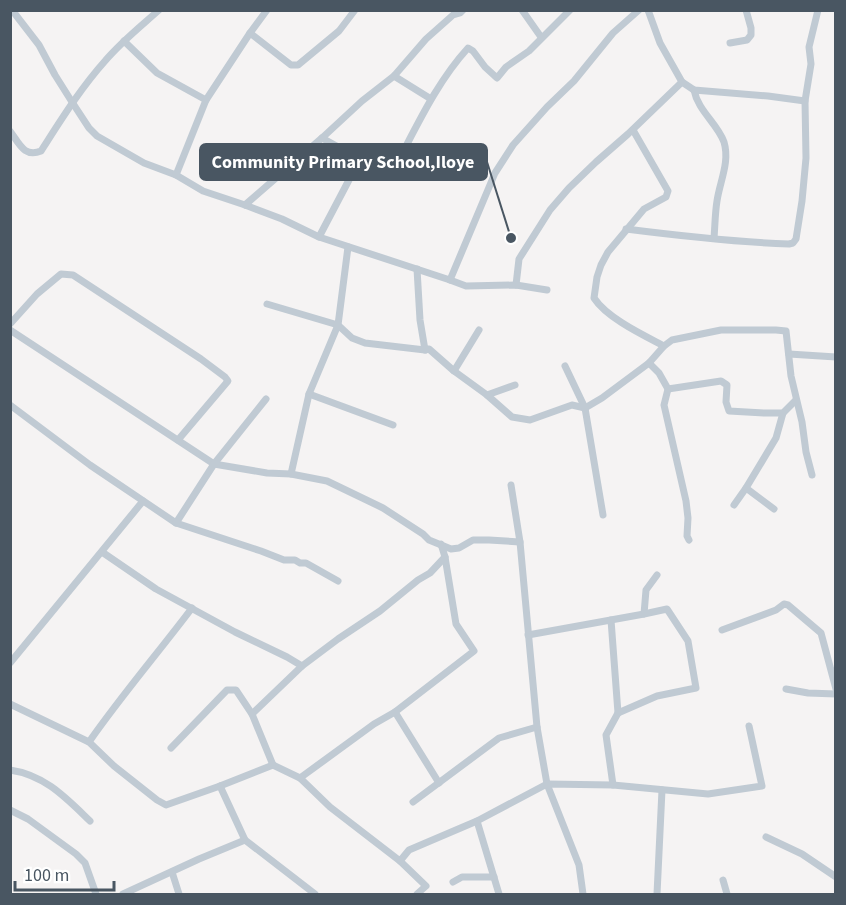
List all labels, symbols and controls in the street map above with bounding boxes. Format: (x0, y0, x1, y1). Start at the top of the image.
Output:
callout: Community Primary School,Iloye (200, 144, 487, 180)
text: Community Primary School,Iloye (212, 150, 474, 175)
scale bar (15, 854, 114, 892)
text: 100 m (24, 863, 69, 888)

